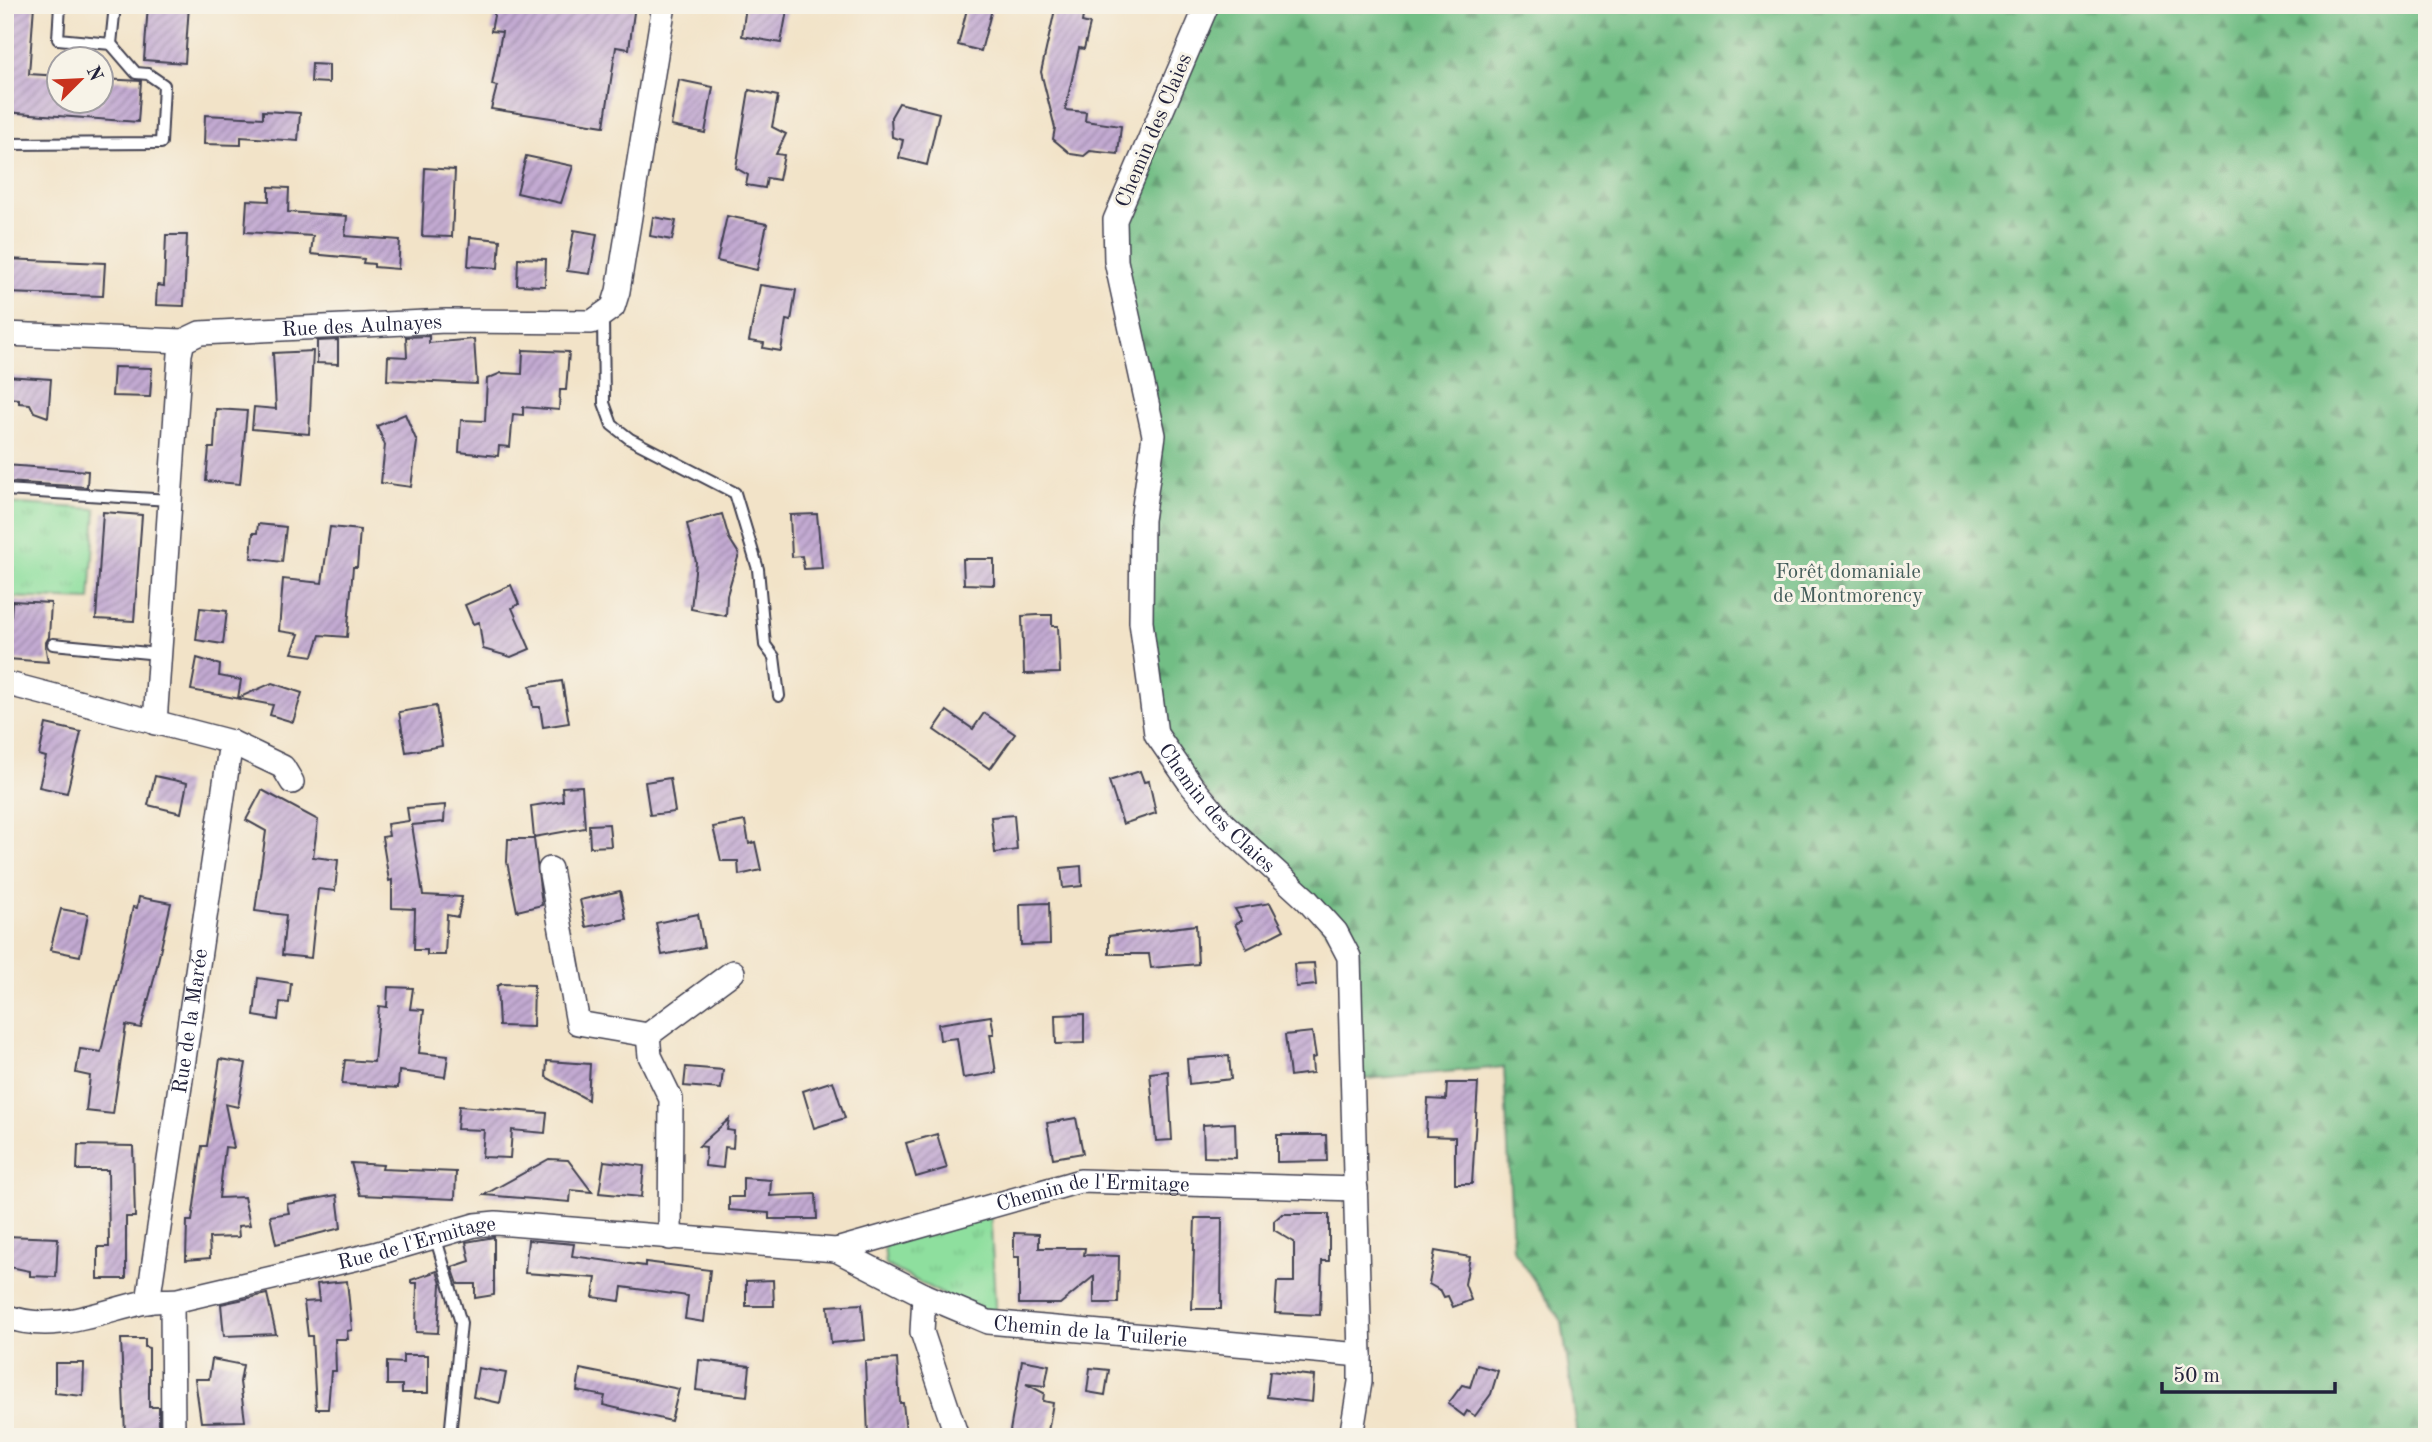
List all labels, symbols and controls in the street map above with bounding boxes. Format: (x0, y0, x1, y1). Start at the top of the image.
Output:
north arrow (46, 46, 116, 116)
street label: Chemin des Claies (1112, 51, 1196, 211)
text: N (82, 64, 105, 85)
street label: Rue des Aulnayes (281, 312, 443, 341)
park label: Forêt domaniale de Montmorency (1773, 562, 1923, 607)
street label: Chemin des Claies (1154, 740, 1279, 877)
street label: Rue de la Marée (170, 947, 212, 1095)
street label: Chemin de l'Ermitage (994, 1172, 1190, 1216)
street label: Rue de l'Ermitage (336, 1214, 497, 1274)
street label: Chemin de la Tuilerie (992, 1314, 1188, 1352)
scale bar (2162, 1351, 2336, 1395)
text: 50 m (2173, 1366, 2220, 1387)

